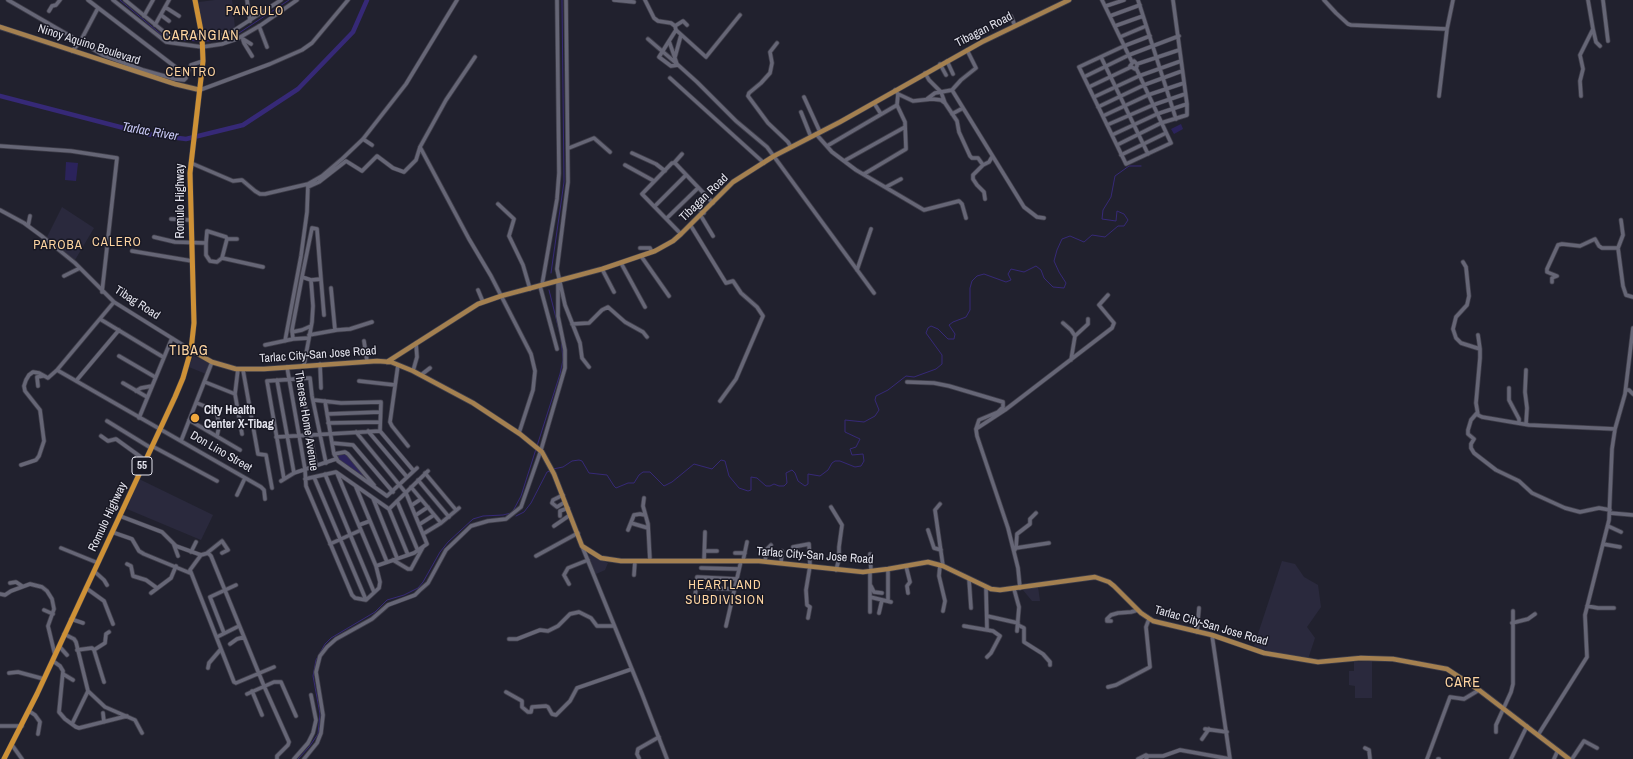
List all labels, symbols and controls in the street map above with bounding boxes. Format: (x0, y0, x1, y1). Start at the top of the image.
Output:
district label: PANGULO (226, 4, 284, 20)
street label: Tibagan Road (953, 9, 1015, 51)
street label: Ninoy Aquino Boulevard (36, 22, 142, 68)
district label: CARANGIAN (162, 28, 240, 44)
district label: CENTRO (165, 65, 217, 81)
water label: Tarlac River (121, 119, 179, 145)
street label: Romulo Highway (174, 164, 188, 238)
street label: Tibagan Road (677, 171, 731, 225)
district label: CALERO (92, 235, 142, 251)
district label: PAROBA (33, 238, 83, 254)
street label: Tibag Road (112, 283, 162, 323)
district label: TIBAG (169, 343, 209, 359)
street label: Tarlac City-San Jose Road (259, 344, 377, 366)
street label: Theresa Home Avenue (291, 370, 321, 472)
place label: City Health Center X-Tibag (204, 404, 274, 432)
marker: City Health Center X-Tibag (189, 412, 201, 424)
street label: Don Lino Street (188, 429, 254, 475)
road number: 55 (132, 457, 152, 475)
street label: Romulo Highway (86, 480, 130, 554)
street label: Tarlac City-San Jose Road (756, 545, 874, 567)
district label: HEARTLAND SUBDIVISION (685, 578, 765, 609)
street label: Tarlac City-San Jose Road (1153, 603, 1269, 649)
district label: CARE (1445, 675, 1481, 691)

